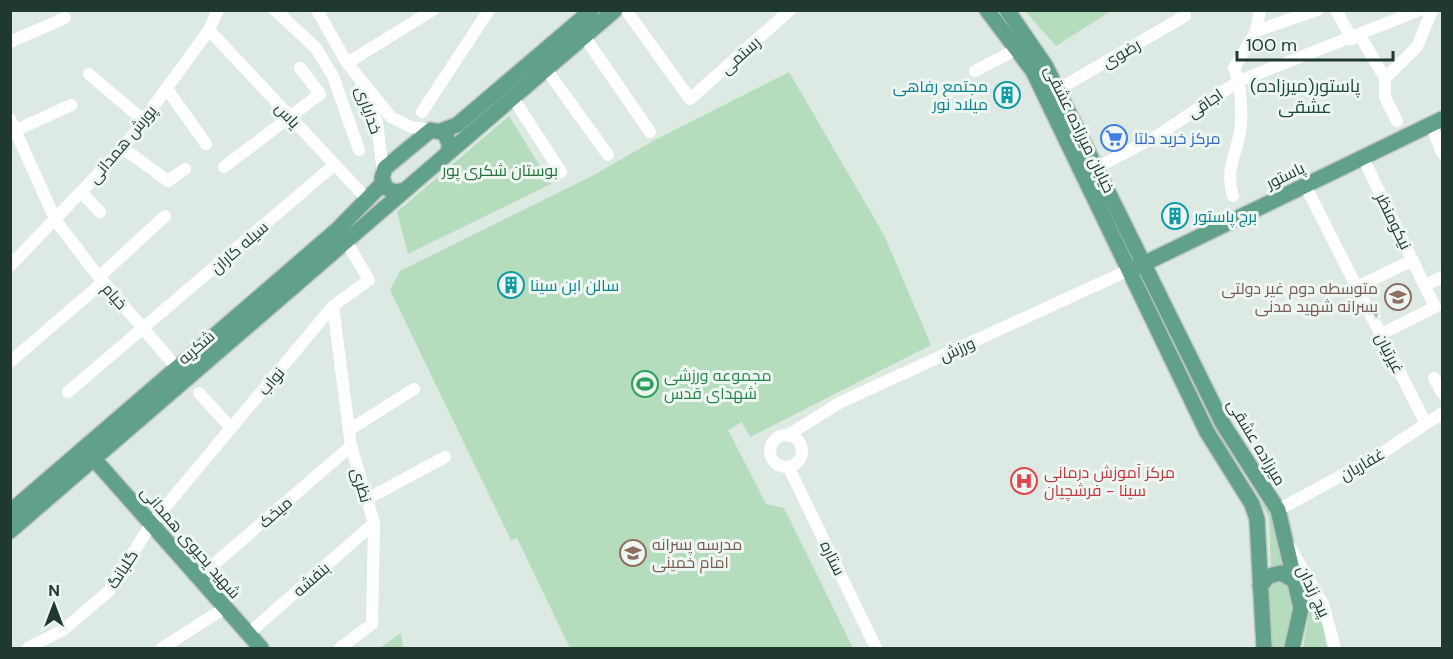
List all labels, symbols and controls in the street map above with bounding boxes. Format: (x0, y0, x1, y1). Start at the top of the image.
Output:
scale bar (1237, 24, 1393, 62)
street label: رستمی (716, 32, 765, 79)
text: 100 m (1246, 33, 1297, 57)
street label: رضوی (1098, 34, 1144, 73)
street label: خیابان میرزاده عشقی (1040, 62, 1120, 196)
district label: (پاستور(میرزاده عشقی (1250, 74, 1360, 119)
place label: مجتمع رفاهی میلاد نور (893, 76, 988, 115)
building icon: مجتمع رفاهی میلاد نور (992, 80, 1022, 110)
street label: خدایاری (351, 83, 386, 137)
street label: اجاقی (1183, 84, 1227, 123)
street label: یاس (270, 98, 305, 133)
street label: پورش همدانی (83, 100, 163, 189)
supermarket icon: مرکز خرید دلتا (1099, 123, 1129, 153)
place label: مرکز خرید دلتا (1134, 128, 1220, 149)
street label: پاستور (1262, 157, 1309, 195)
park label: بوستان شکری پور (441, 160, 558, 182)
street label: نیکومنظر (1370, 189, 1416, 253)
building icon: برج پاستور (1160, 201, 1190, 231)
place label: برج پاستور (1193, 206, 1257, 228)
street label: سیله کاران (206, 216, 273, 278)
building icon: سالن ابن سینا (496, 270, 526, 300)
place label: سالن ابن سینا (530, 275, 619, 296)
place label: متوسطه دوم غیر دولتی پسرانه شهید مدنی (1221, 278, 1379, 318)
street label: خیام (97, 279, 132, 315)
school or university icon: متوسطه دوم غیر دولتی پسرانه شهید مدنی (1383, 282, 1413, 312)
street label: شکریه (174, 326, 219, 369)
street label: غیرتیان (1370, 329, 1409, 377)
street label: ورزش (936, 332, 978, 366)
street label: نواب (254, 363, 289, 400)
place label: مجموعه ورزشی شهدای قدس (664, 365, 771, 404)
sports icon: مجموعه ورزشی شهدای قدس (630, 369, 660, 399)
street label: میرزاده عشقی (1223, 395, 1291, 489)
street label: غفاریان (1336, 443, 1388, 486)
place label: مرکز آموزش درمانی سینا - فرشچیان (1044, 462, 1175, 502)
street label: نظری (347, 465, 376, 505)
hospital icon: مرکز آموزش درمانی سینا - فرشچیان (1009, 466, 1039, 496)
street label: شهید یحیوی همدانی (136, 482, 245, 603)
street label: میخک (254, 492, 296, 533)
place label: مدرسه پسرانه امام خمینی (652, 534, 742, 574)
street label: ستاره (815, 537, 850, 579)
school or university icon: مدرسه پسرانه امام خمینی (618, 538, 648, 568)
street label: گلبانگ (102, 546, 143, 593)
street label: بنفشه (289, 558, 334, 601)
street label: پیچ زندان (1291, 562, 1335, 622)
north arrow (24, 575, 84, 635)
text: N (48, 580, 60, 601)

